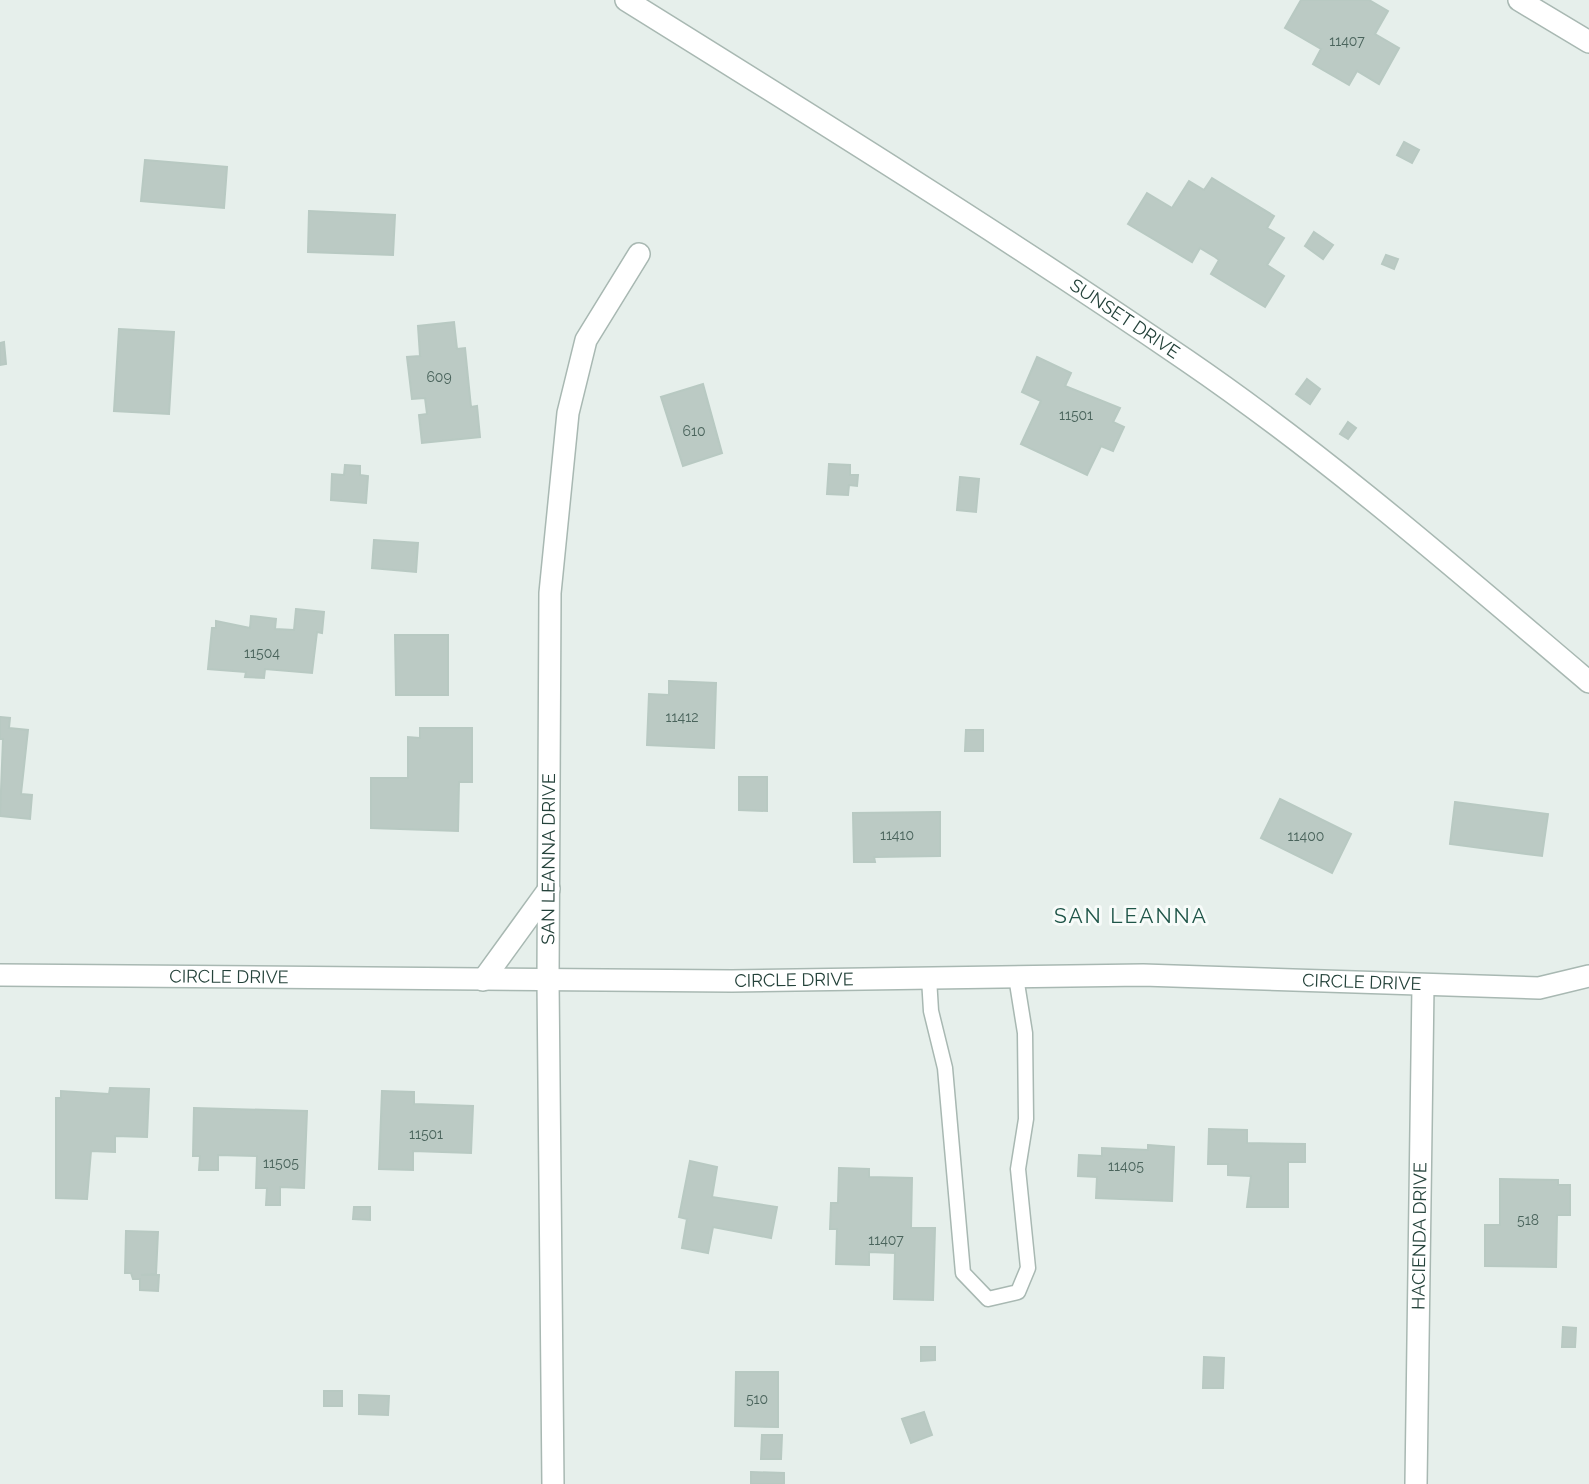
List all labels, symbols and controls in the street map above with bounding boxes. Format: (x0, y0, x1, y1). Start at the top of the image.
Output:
house number: 11407 (1329, 33, 1365, 49)
street label: SUNSET DRIVE (1066, 274, 1184, 363)
house number: 609 (426, 369, 452, 385)
house number: 11501 (1059, 407, 1093, 423)
house number: 610 (682, 423, 706, 439)
house number: 11504 (244, 645, 280, 661)
house number: 11412 (666, 709, 698, 725)
street label: SAN LEANNA DRIVE (537, 773, 559, 945)
house number: 11410 (880, 827, 914, 843)
house number: 11400 (1288, 828, 1324, 844)
district label: SAN LEANNA (1054, 903, 1208, 928)
street label: CIRCLE DRIVE (169, 965, 289, 987)
street label: CIRCLE DRIVE (734, 968, 854, 991)
street label: CIRCLE DRIVE (1302, 969, 1422, 994)
house number: 11501 (409, 1126, 443, 1142)
house number: 11505 (263, 1155, 299, 1171)
house number: 11405 (1108, 1158, 1144, 1174)
street label: HACIENDA DRIVE (1407, 1162, 1431, 1310)
house number: 518 (1517, 1212, 1539, 1228)
house number: 11407 (868, 1232, 904, 1248)
house number: 510 (746, 1391, 768, 1407)

